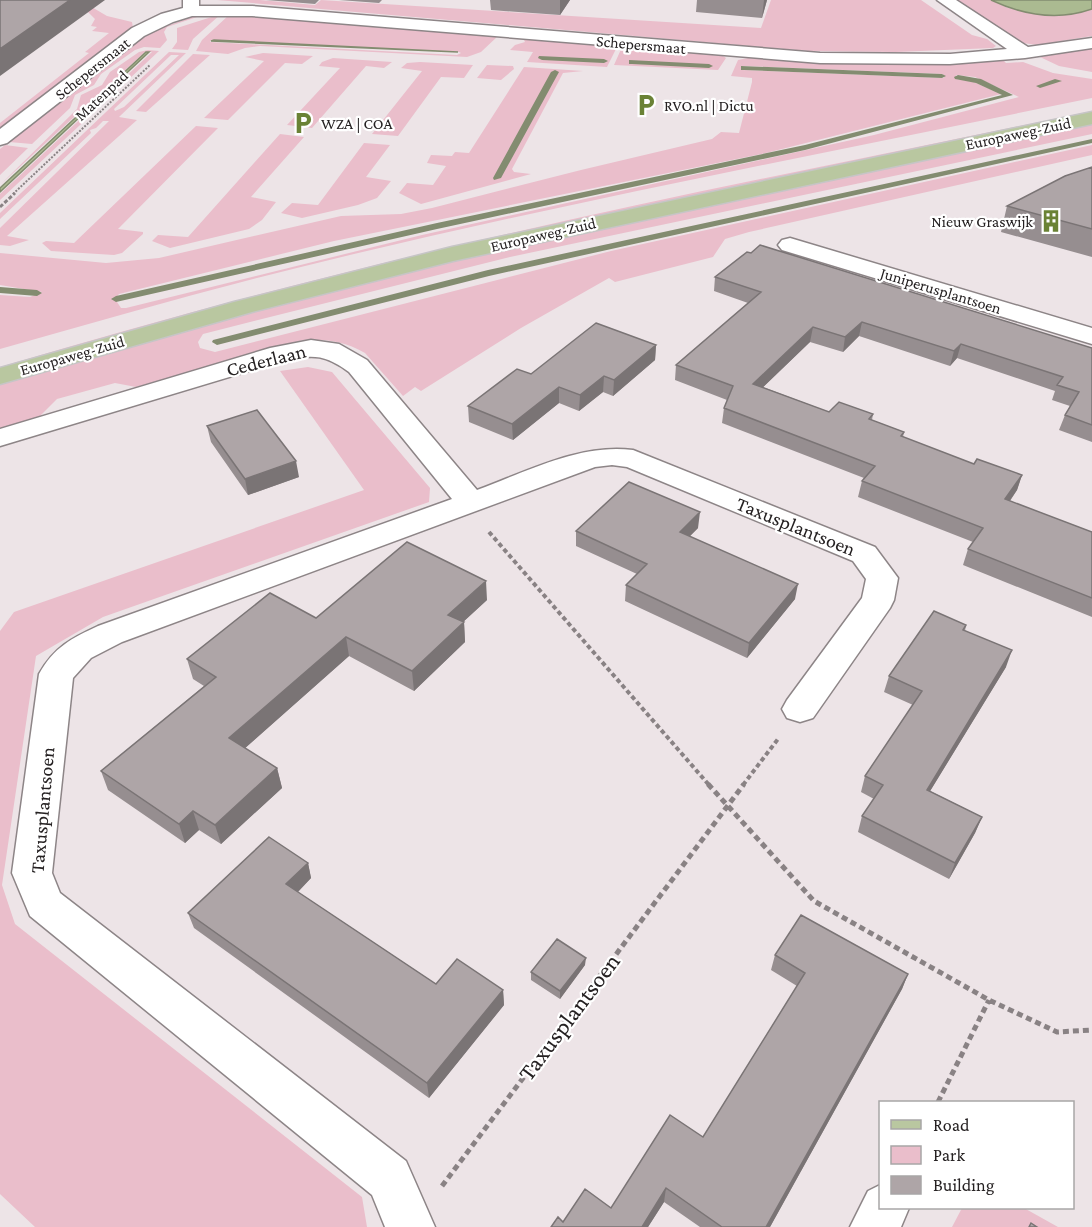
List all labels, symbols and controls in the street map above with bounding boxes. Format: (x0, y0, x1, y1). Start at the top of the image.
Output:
street label: Schepersmaat (595, 32, 687, 58)
street label: Schepersmaat (52, 34, 134, 104)
street label: Matenpad (72, 66, 132, 125)
parking icon: RVO.nl | Dictu (633, 92, 659, 118)
place label: RVO.nl | Dictu (664, 97, 754, 115)
parking icon: WZA | COA (290, 110, 316, 136)
street label: Europaweg-Zuid (964, 114, 1073, 154)
place label: WZA | COA (321, 115, 393, 133)
building icon: Nieuw Graswijk (1038, 208, 1064, 234)
place label: Nieuw Graswijk (931, 213, 1033, 231)
street label: Europaweg-Zuid (489, 214, 598, 256)
street label: Juniperusplantsoen (876, 263, 1004, 318)
street label: Europaweg-Zuid (18, 332, 127, 379)
street label: Cederlaan (224, 339, 308, 381)
street label: Taxusplantsoen (733, 492, 859, 561)
street label: Taxusplantsoen (26, 746, 59, 874)
street label: Taxusplantsoen (512, 948, 625, 1085)
legend (879, 1101, 1074, 1209)
text: Road (933, 1115, 970, 1135)
text: Park (933, 1145, 965, 1165)
text: Building (933, 1175, 995, 1195)

